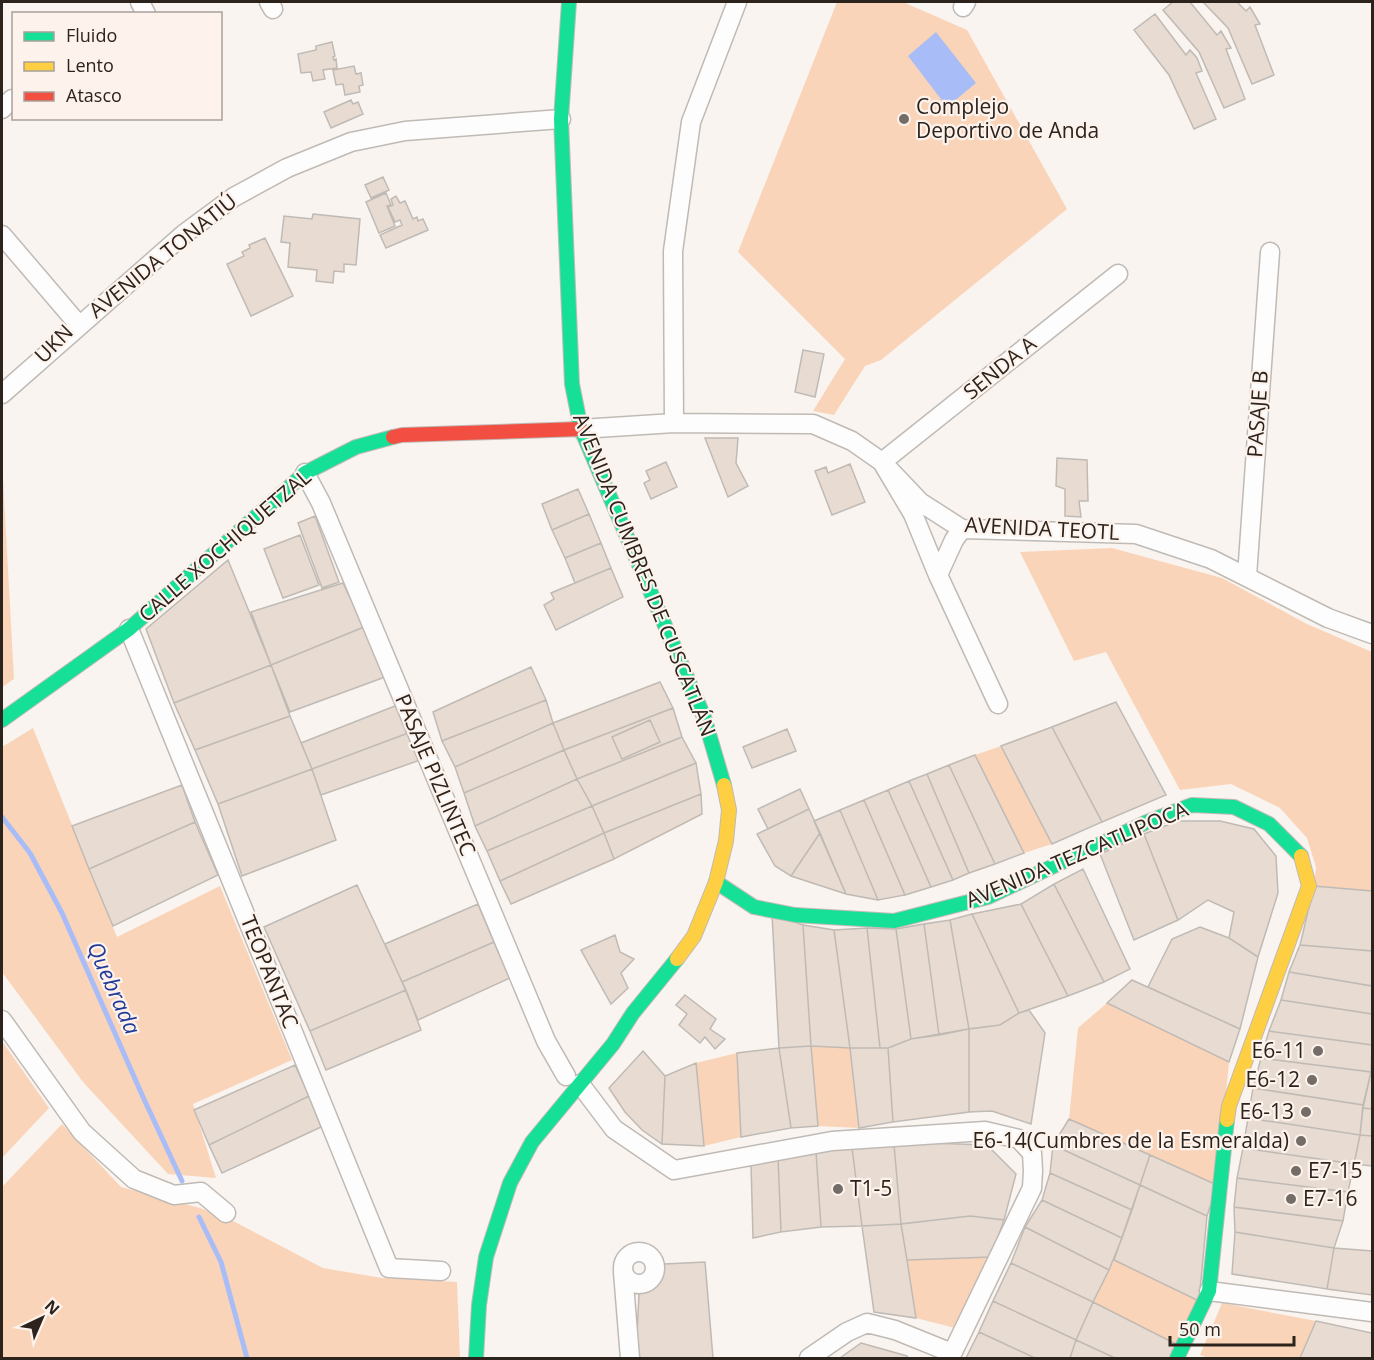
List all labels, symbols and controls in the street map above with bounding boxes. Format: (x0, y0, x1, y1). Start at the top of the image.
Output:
legend (12, 12, 222, 120)
text: Fluido (66, 23, 117, 47)
text: Lento (66, 53, 114, 77)
text: Atasco (66, 83, 122, 107)
place label: Complejo Deportivo de Anda (916, 92, 1099, 144)
marker: Complejo Deportivo de Anda (897, 112, 911, 126)
street label: AVENIDA TONATIÚ (83, 187, 242, 324)
street label: UKN (28, 318, 79, 369)
street label: SENDA A (957, 329, 1042, 405)
street label: PASAJE B (1240, 370, 1274, 458)
street label: AVENIDA CUMBRES DE CUSCATLÁN (567, 409, 723, 740)
street label: CALLE XOCHIQUETZAL (132, 463, 316, 628)
street label: AVENIDA TEOTL (964, 510, 1120, 546)
street label: PASAJE PIZLINTEC (389, 689, 483, 860)
street label: AVENIDA TEZCATLIPOCA (961, 794, 1193, 914)
street label: TEOPANTAC (235, 911, 305, 1032)
water label: Quebrada (81, 937, 149, 1039)
place label: E6-11 (1252, 1036, 1306, 1064)
marker: E6-11 (1311, 1044, 1325, 1058)
place label: E6-12 (1246, 1065, 1300, 1093)
marker: E6-12 (1305, 1073, 1319, 1087)
place label: E6-13 (1240, 1097, 1294, 1125)
marker: E6-13 (1299, 1105, 1313, 1119)
place label: E6-14(Cumbres de la Esmeralda) (972, 1126, 1289, 1154)
marker: E6-14(Cumbres de la Esmeralda) (1294, 1134, 1308, 1148)
place label: E7-15 (1308, 1156, 1362, 1184)
marker: E7-15 (1289, 1164, 1303, 1178)
place label: T1-5 (850, 1174, 892, 1202)
marker: T1-5 (831, 1182, 845, 1196)
place label: E7-16 (1303, 1184, 1357, 1212)
marker: E7-16 (1284, 1192, 1298, 1206)
north arrow (12, 1288, 72, 1348)
text: N (40, 1295, 65, 1320)
scale bar (1170, 1309, 1294, 1347)
text: 50 m (1179, 1317, 1221, 1341)

